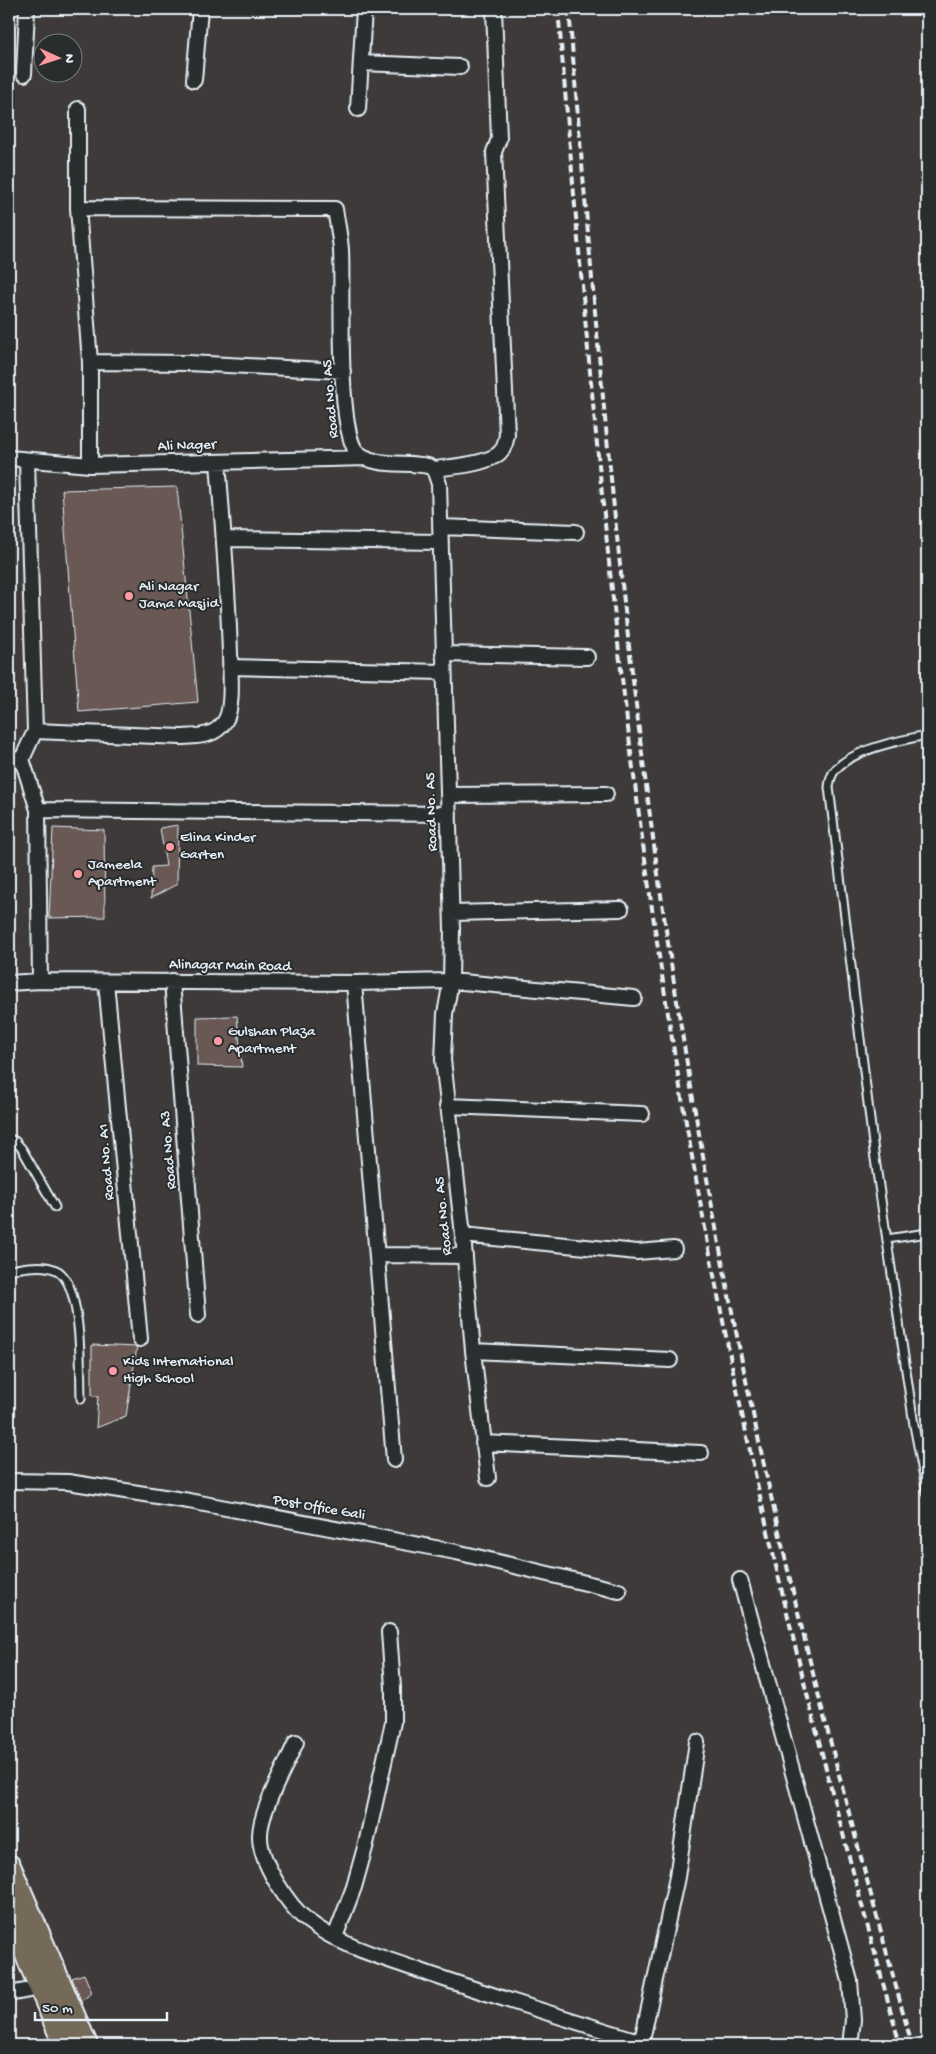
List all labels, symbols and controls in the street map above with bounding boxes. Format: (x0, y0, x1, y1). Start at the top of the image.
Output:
north arrow (32, 32, 82, 82)
text: N (60, 54, 77, 64)
street label: Road No. A5 (319, 359, 343, 439)
street label: Ali Nager (157, 436, 218, 456)
place label: Ali Nagar Jama Masjid (139, 578, 220, 613)
marker: Ali Nagar Jama Masjid (123, 590, 135, 602)
street label: Road No. A5 (422, 772, 442, 852)
place label: Elina Kinder Garten (180, 829, 257, 864)
marker: Elina Kinder Garten (164, 841, 176, 853)
place label: Jameela Apartment (88, 856, 158, 891)
marker: Jameela Apartment (72, 868, 84, 880)
street label: Alinagar Main Road (169, 956, 292, 976)
place label: Gulshan Plaza Apartment (228, 1023, 316, 1058)
marker: Gulshan Plaza Apartment (212, 1035, 224, 1047)
street label: Road No. A3 (157, 1110, 181, 1190)
street label: Road No. A1 (95, 1123, 119, 1201)
street label: Road No. A5 (431, 1176, 457, 1256)
place label: Kids International High School (123, 1353, 234, 1388)
marker: Kids International High School (107, 1365, 119, 1377)
street label: Post Office Gali (270, 1491, 367, 1525)
scale bar (35, 1989, 168, 2021)
text: 50 m (42, 2000, 73, 2018)

